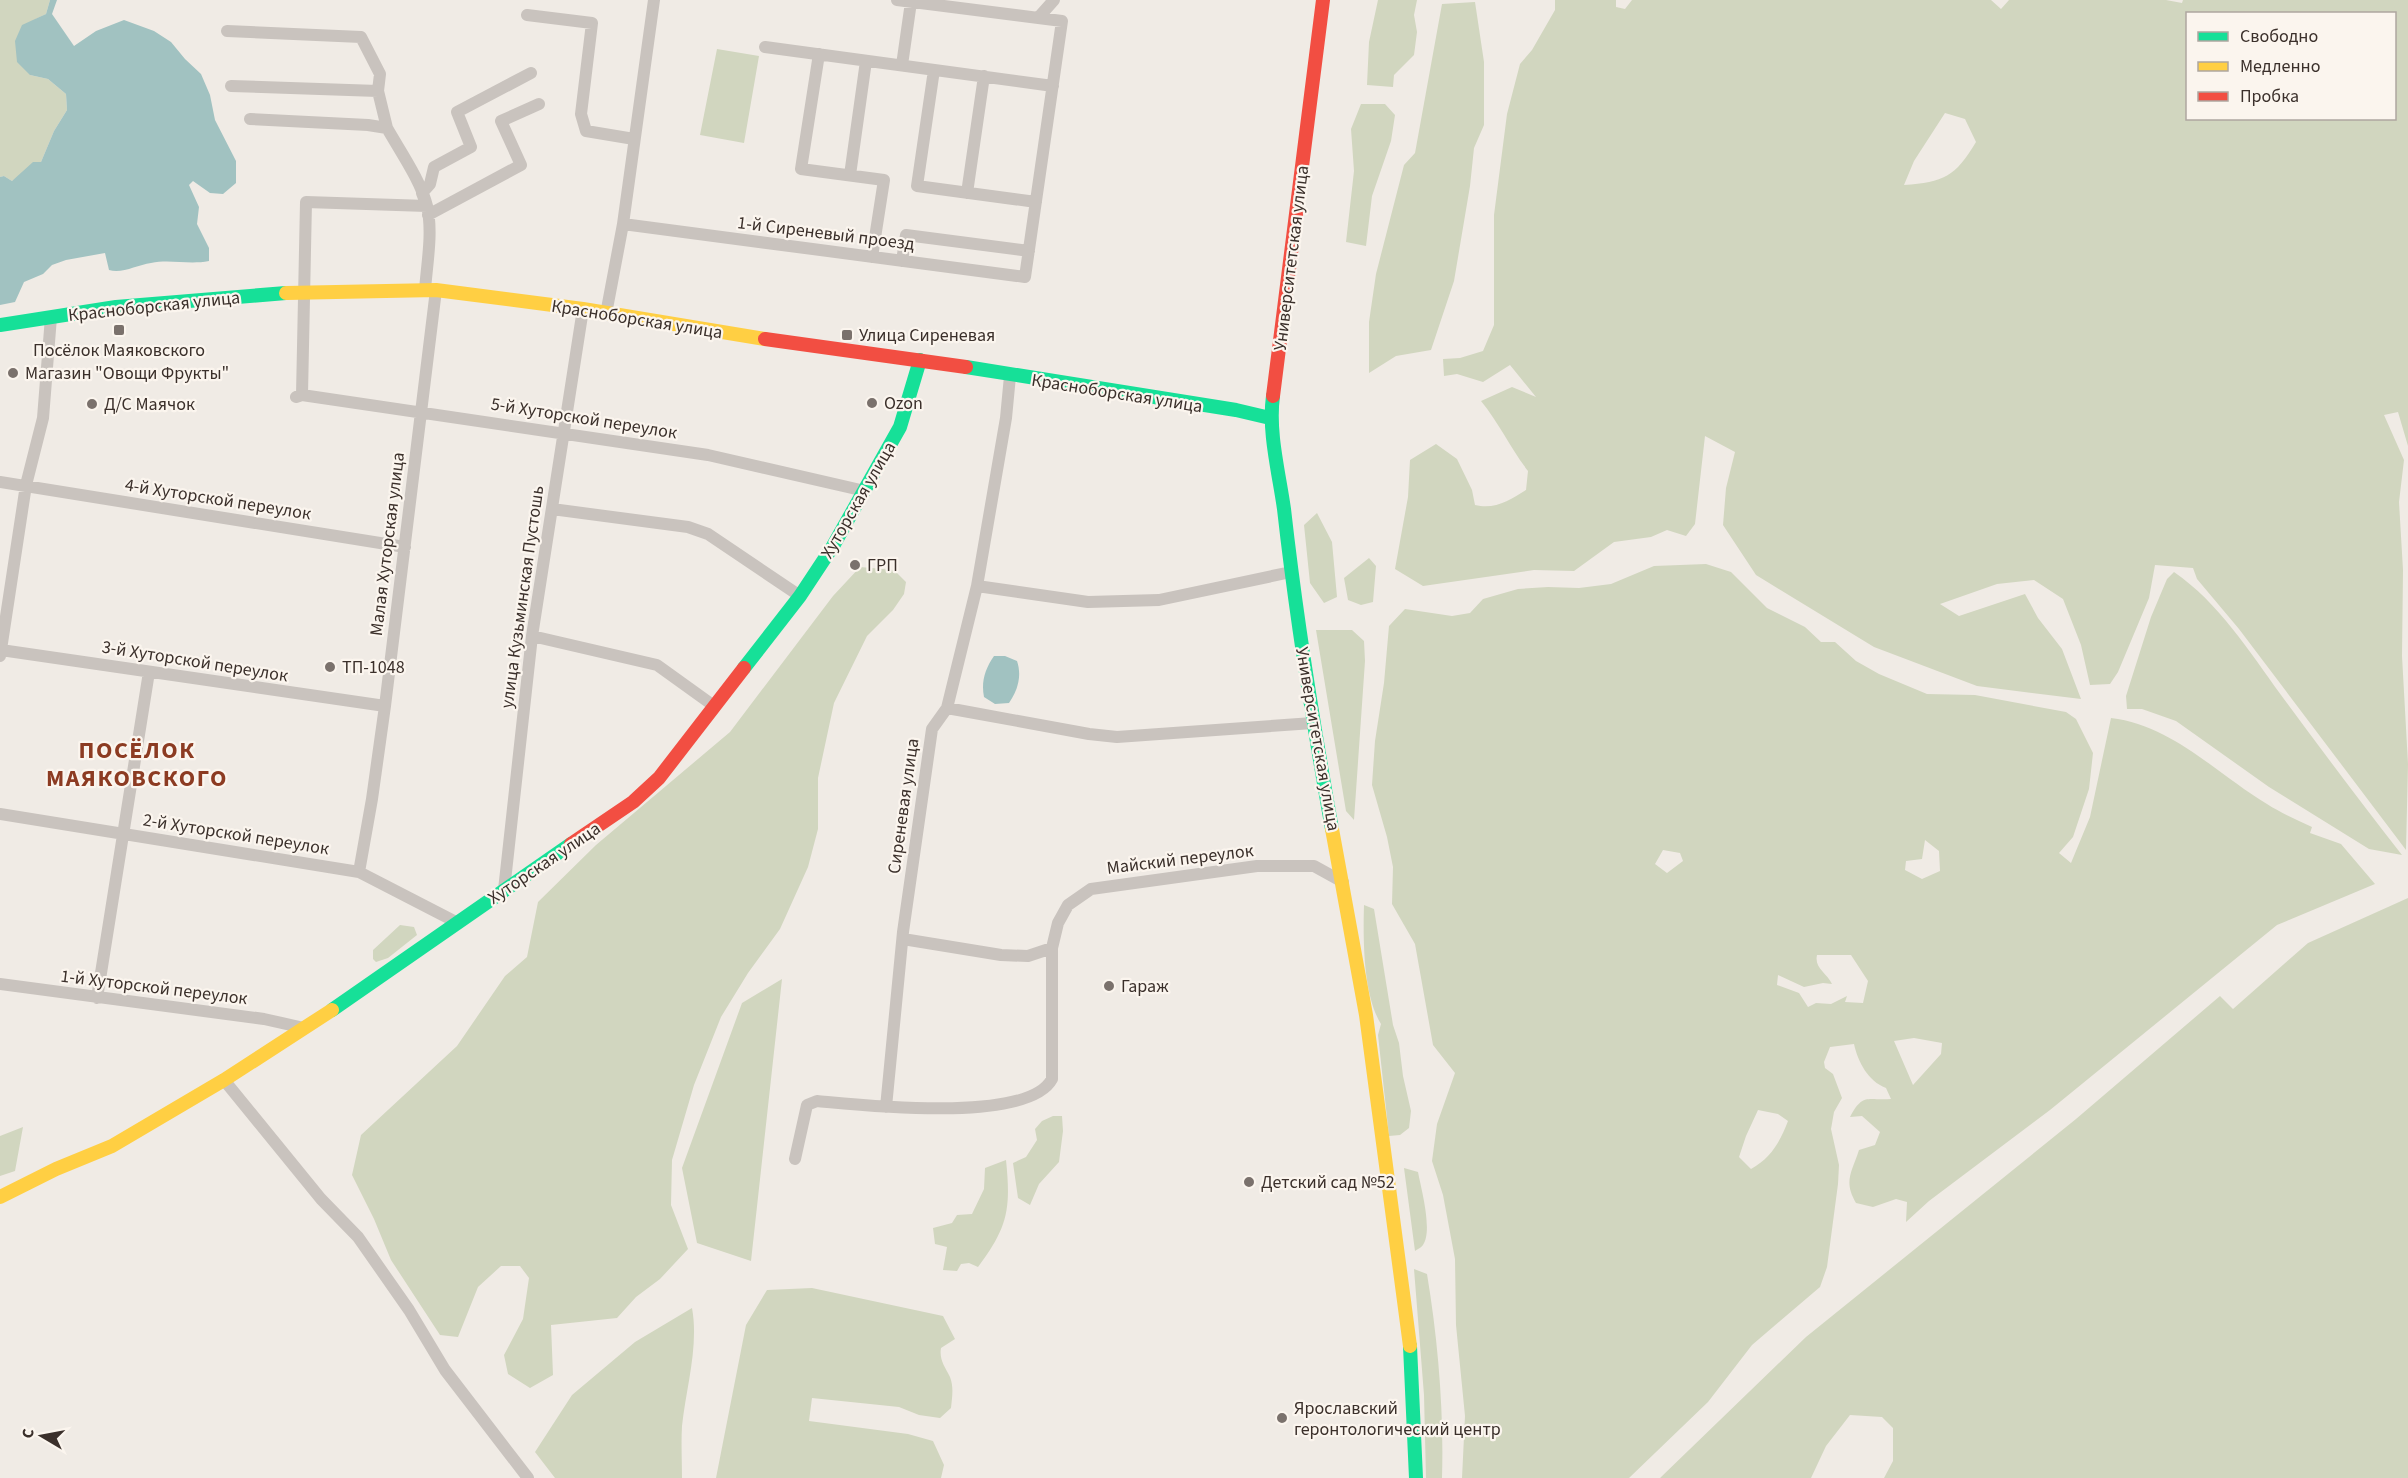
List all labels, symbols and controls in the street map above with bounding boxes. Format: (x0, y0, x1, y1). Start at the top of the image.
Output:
legend (2186, 12, 2396, 120)
text: Свободно (2240, 24, 2318, 49)
text: Медленно (2240, 54, 2320, 79)
text: Пробка (2240, 84, 2299, 109)
street label: Университетская улица (1268, 164, 1315, 352)
street label: 1-й Сиреневый проезд (736, 210, 916, 257)
street label: Красноборская улица (67, 285, 241, 328)
street label: Красноборская улица (550, 294, 724, 345)
marker: Посёлок Маяковского (112, 323, 126, 337)
place label: Улица Сиреневая (859, 323, 995, 348)
marker: Улица Сиреневая (840, 328, 854, 342)
place label: Посёлок Маяковского (33, 338, 205, 363)
place label: Магазин "Овощи Фрукты" (25, 361, 229, 386)
marker: Магазин "Овощи Фрукты" (6, 366, 20, 380)
street label: Красноборская улица (1030, 368, 1204, 419)
street label: 5-й Хуторской переулок (489, 391, 679, 446)
place label: Ozon (884, 391, 923, 416)
place label: Д/С Маячок (104, 392, 195, 417)
marker: Ozon (865, 396, 879, 410)
marker: Д/С Маячок (85, 397, 99, 411)
street label: Хуторская улица (815, 437, 902, 563)
street label: Малая Хуторская улица (364, 451, 411, 637)
street label: 4-й Хуторской переулок (123, 472, 313, 527)
street label: улица Кузьминская Пустошь (494, 484, 551, 710)
place label: ГРП (867, 553, 898, 578)
marker: ГРП (848, 558, 862, 572)
street label: 3-й Хуторской переулок (100, 634, 290, 689)
street label: Университетская улица (1289, 645, 1346, 833)
place label: ТП-1048 (342, 655, 405, 680)
marker: ТП-1048 (323, 660, 337, 674)
district label: ПОСЁЛОК МАЯКОВСКОГО (46, 733, 228, 796)
street label: Сиреневая улица (882, 737, 925, 875)
street label: 2-й Хуторской переулок (141, 807, 331, 862)
street label: Хуторская улица (483, 816, 606, 910)
street label: Майский переулок (1105, 838, 1255, 881)
street label: 1-й Хуторской переулок (59, 964, 249, 1011)
place label: Гараж (1121, 974, 1169, 999)
marker: Гараж (1102, 979, 1116, 993)
place label: Детский сад №52 (1261, 1170, 1395, 1195)
marker: Детский сад №52 (1242, 1175, 1256, 1189)
place label: Ярославский геронтологический центр (1294, 1396, 1501, 1442)
north arrow (12, 1406, 72, 1466)
marker: Ярославский геронтологический центр (1275, 1411, 1289, 1425)
text: С (17, 1427, 40, 1440)

